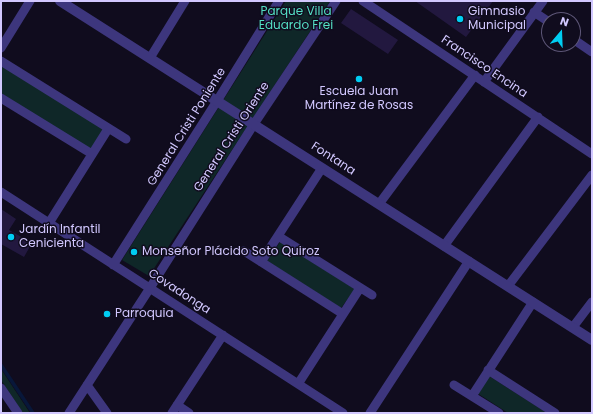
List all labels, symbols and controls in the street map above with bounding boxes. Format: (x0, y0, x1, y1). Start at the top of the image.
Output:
park label: Parque Villa Eduardo Frei (259, 5, 333, 33)
place label: Gimnasio Municipal (468, 5, 526, 33)
north arrow (541, 12, 581, 52)
text: N (558, 13, 571, 31)
marker: Gimnasio Municipal (455, 14, 465, 24)
street label: Francisco Encina (438, 33, 530, 101)
street label: General Cristi Poniente (145, 65, 229, 189)
marker: Escuela Juan Martínez de Rosas (354, 74, 364, 84)
street label: General Cristi Oriente (191, 79, 273, 195)
place label: Escuela Juan Martínez de Rosas (305, 85, 413, 113)
street label: Fontana (308, 139, 358, 179)
place label: Jardín Infantil Cenicienta (19, 223, 101, 251)
marker: Jardín Infantil Cenicienta (6, 232, 16, 242)
place label: Monseñor Plácido Soto Quiroz (142, 245, 319, 259)
marker: Monseñor Plácido Soto Quiroz (129, 247, 139, 257)
street label: Covadonga (145, 266, 213, 318)
place label: Parroquia (115, 307, 174, 321)
marker: Parroquia (102, 309, 112, 319)

